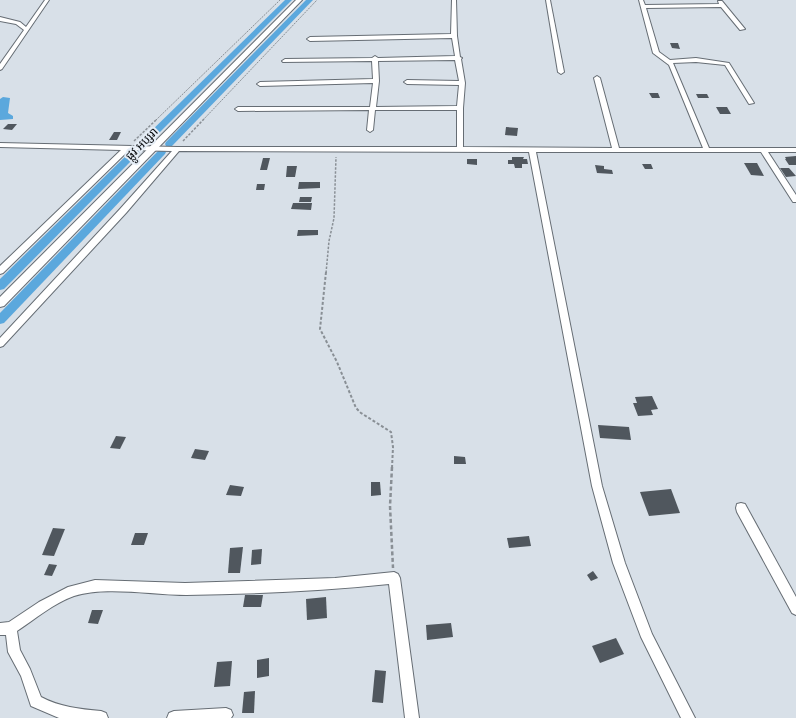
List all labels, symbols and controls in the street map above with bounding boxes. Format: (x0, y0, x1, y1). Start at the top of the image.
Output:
street label: ផ្លូវ អប្សរា (122, 124, 163, 165)

